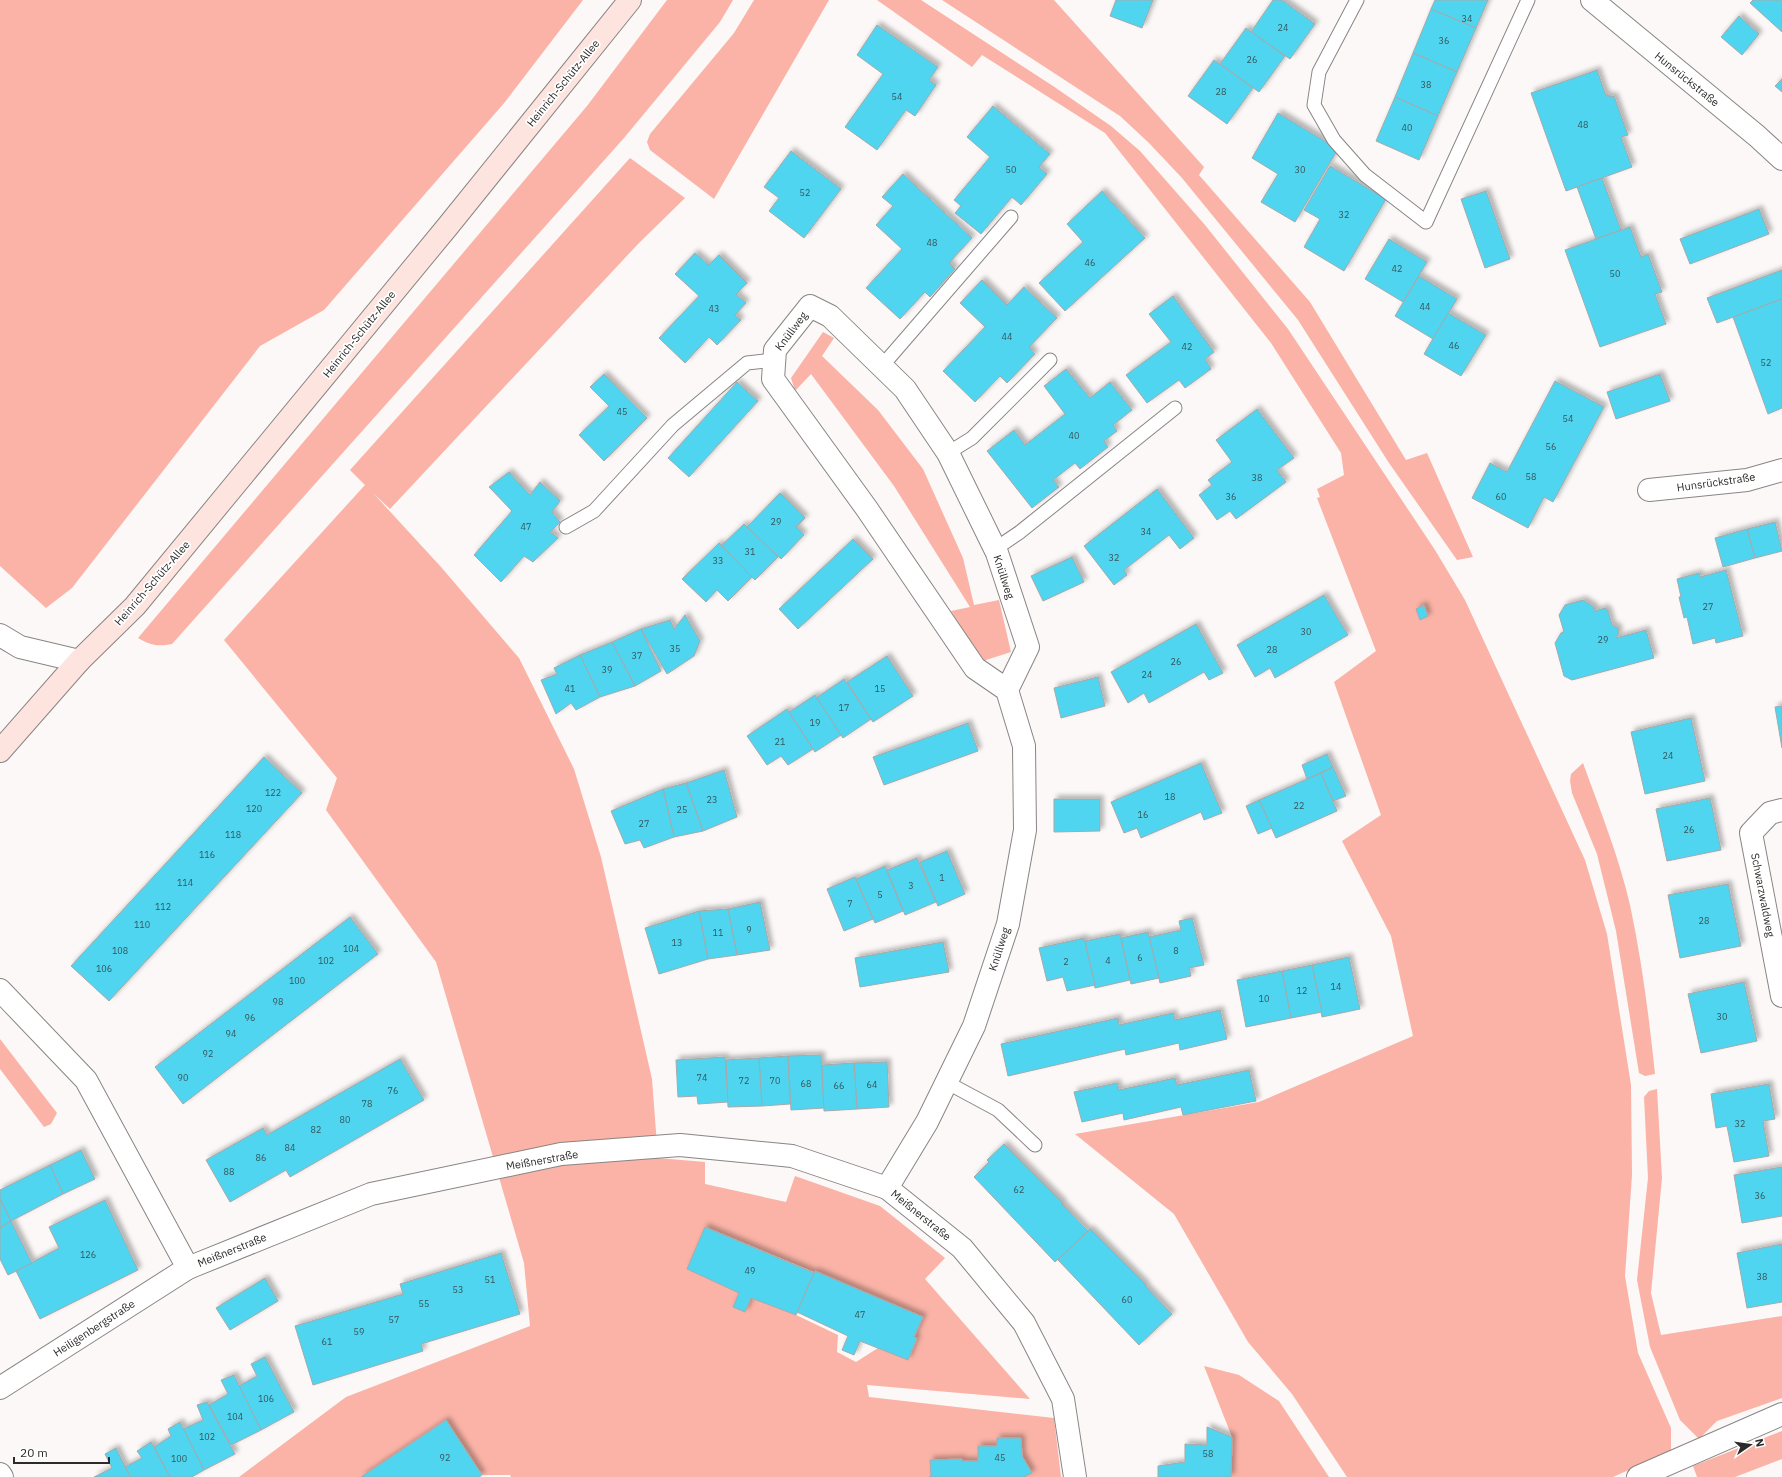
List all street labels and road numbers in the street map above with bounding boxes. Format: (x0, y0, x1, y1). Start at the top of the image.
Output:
street label: Heinrich-Schütz-Allee (524, 37, 602, 129)
street label: Hunsrückstraße (1652, 49, 1722, 109)
street label: Heinrich-Schütz-Allee (320, 288, 398, 380)
street label: Knüllweg (772, 308, 810, 353)
street label: Hunsrückstraße (1676, 470, 1756, 494)
street label: Heinrich-Schütz-Allee (111, 538, 193, 628)
street label: Knüllweg (990, 553, 1018, 601)
street label: Schwarzwaldweg (1748, 852, 1778, 938)
street label: Knüllweg (985, 925, 1013, 973)
street label: Meißnerstraße (505, 1147, 579, 1173)
street label: Meißnerstraße (888, 1187, 954, 1243)
street label: Meißnerstraße (195, 1230, 269, 1270)
street label: Heiligenbergstraße (51, 1296, 137, 1360)

